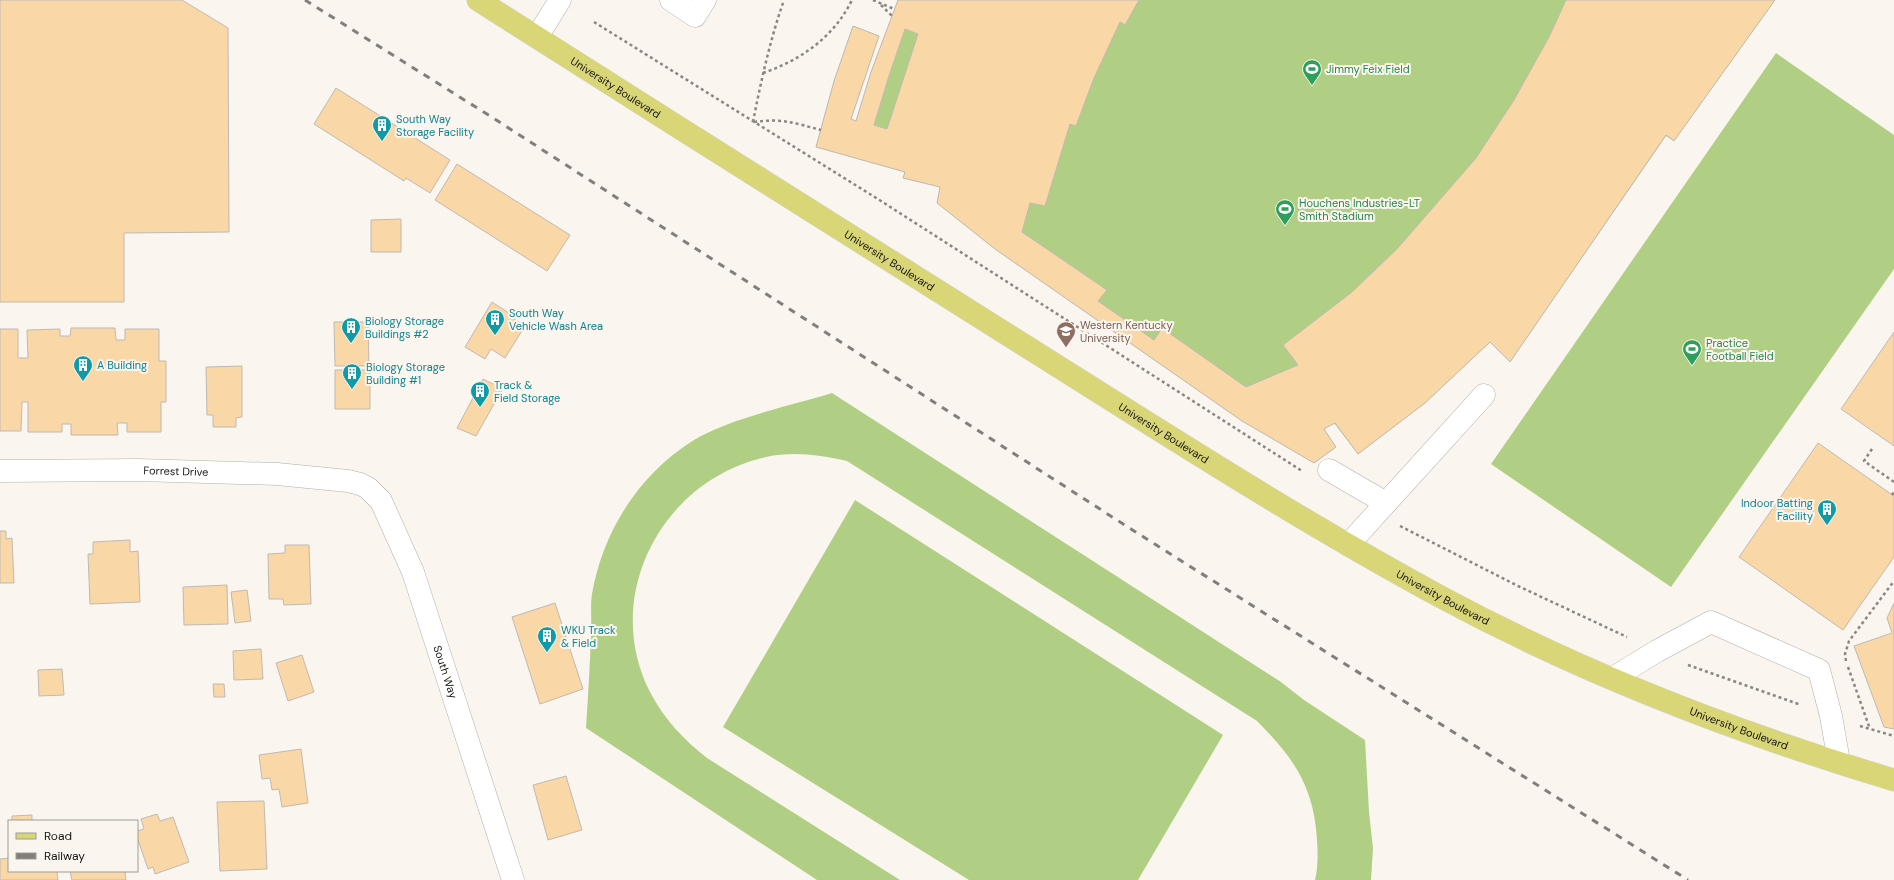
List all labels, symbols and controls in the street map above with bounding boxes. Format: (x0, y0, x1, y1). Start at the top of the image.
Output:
street label: University Boulevard (568, 54, 663, 121)
sports icon: Jimmy Feix Field (1301, 58, 1323, 86)
place label: Jimmy Feix Field (1326, 62, 1410, 76)
place label: South Way Storage Facility (396, 112, 474, 139)
building icon: South Way Storage Facility (371, 114, 393, 142)
place label: Houchens Industries-LT Smith Stadium (1299, 196, 1420, 223)
sports icon: Houchens Industries-LT Smith Stadium (1274, 198, 1296, 226)
street label: University Boulevard (842, 227, 937, 294)
place label: South Way Vehicle Wash Area (509, 306, 603, 333)
building icon: South Way Vehicle Wash Area (484, 308, 506, 336)
place label: Biology Storage Buildings #2 (365, 314, 444, 341)
building icon: Biology Storage Buildings #2 (340, 316, 362, 344)
place label: Western Kentucky University (1080, 318, 1173, 345)
school or university icon: Western Kentucky University (1055, 320, 1077, 348)
place label: Practice Football Field (1706, 336, 1774, 363)
sports icon: Practice Football Field (1681, 338, 1703, 366)
building icon: A Building (72, 354, 94, 382)
place label: A Building (97, 358, 147, 372)
place label: Biology Storage Building #1 (366, 360, 445, 387)
building icon: Biology Storage Building #1 (341, 362, 363, 390)
place label: Track & Field Storage (494, 378, 560, 405)
building icon: Track & Field Storage (469, 380, 491, 408)
street label: University Boulevard (1116, 399, 1212, 466)
street label: Forrest Drive (143, 463, 209, 479)
place label: Indoor Batting Facility (1741, 496, 1813, 523)
building icon: Indoor Batting Facility (1816, 498, 1838, 526)
street label: University Boulevard (1394, 567, 1492, 628)
place label: WKU Track & Field (561, 623, 616, 650)
building icon: WKU Track & Field (536, 625, 558, 653)
street label: South Way (430, 644, 461, 700)
street label: University Boulevard (1688, 704, 1790, 753)
legend (8, 820, 138, 872)
text: Road (44, 828, 72, 844)
text: Railway (44, 848, 85, 864)

